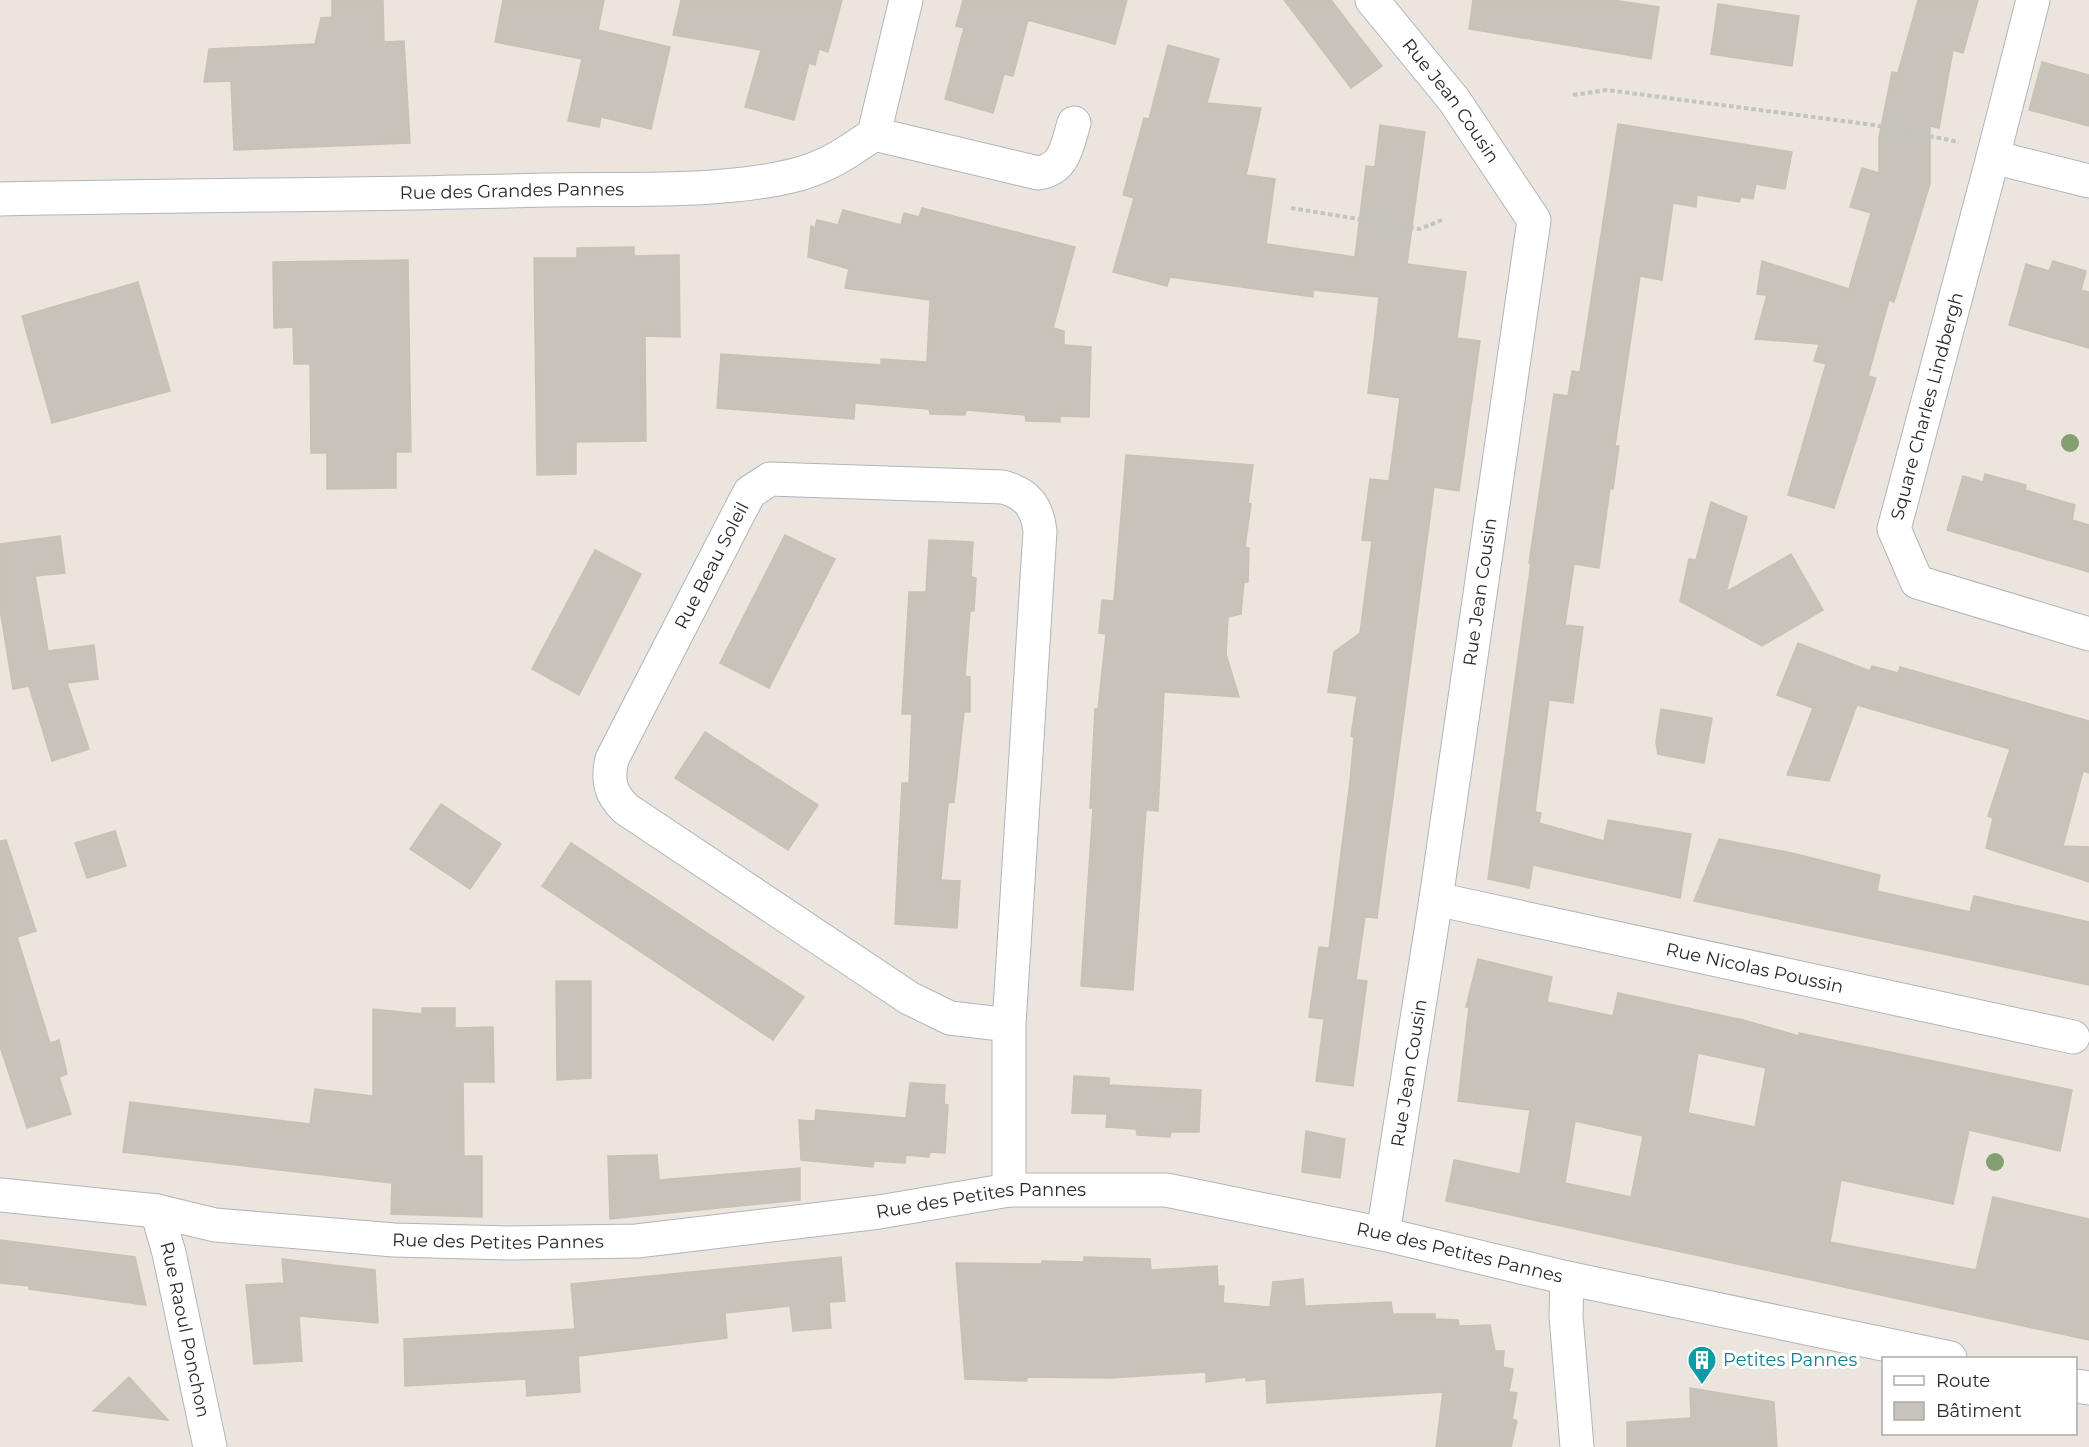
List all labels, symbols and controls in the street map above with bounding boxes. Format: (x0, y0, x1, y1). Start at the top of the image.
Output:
street label: Rue Jean Cousin (1397, 34, 1504, 167)
street label: Rue des Grandes Pannes (400, 178, 624, 204)
street label: Square Charles Lindbergh (1886, 290, 1968, 522)
street label: Rue Beau Soleil (670, 498, 754, 633)
street label: Rue Jean Cousin (1459, 517, 1501, 667)
street label: Rue Nicolas Poussin (1664, 938, 1845, 998)
street label: Rue Jean Cousin (1386, 998, 1432, 1148)
street label: Rue des Petites Pannes (875, 1179, 1086, 1223)
street label: Rue des Petites Pannes (1354, 1218, 1565, 1288)
street label: Rue des Petites Pannes (392, 1229, 604, 1254)
street label: Rue Raoul Ponchon (155, 1239, 214, 1419)
building icon: Petites Pannes (1686, 1344, 1718, 1386)
place label: Petites Pannes (1723, 1349, 1857, 1371)
legend (1882, 1357, 2077, 1435)
text: Route (1936, 1370, 1990, 1392)
text: Bâtiment (1936, 1400, 2022, 1422)

